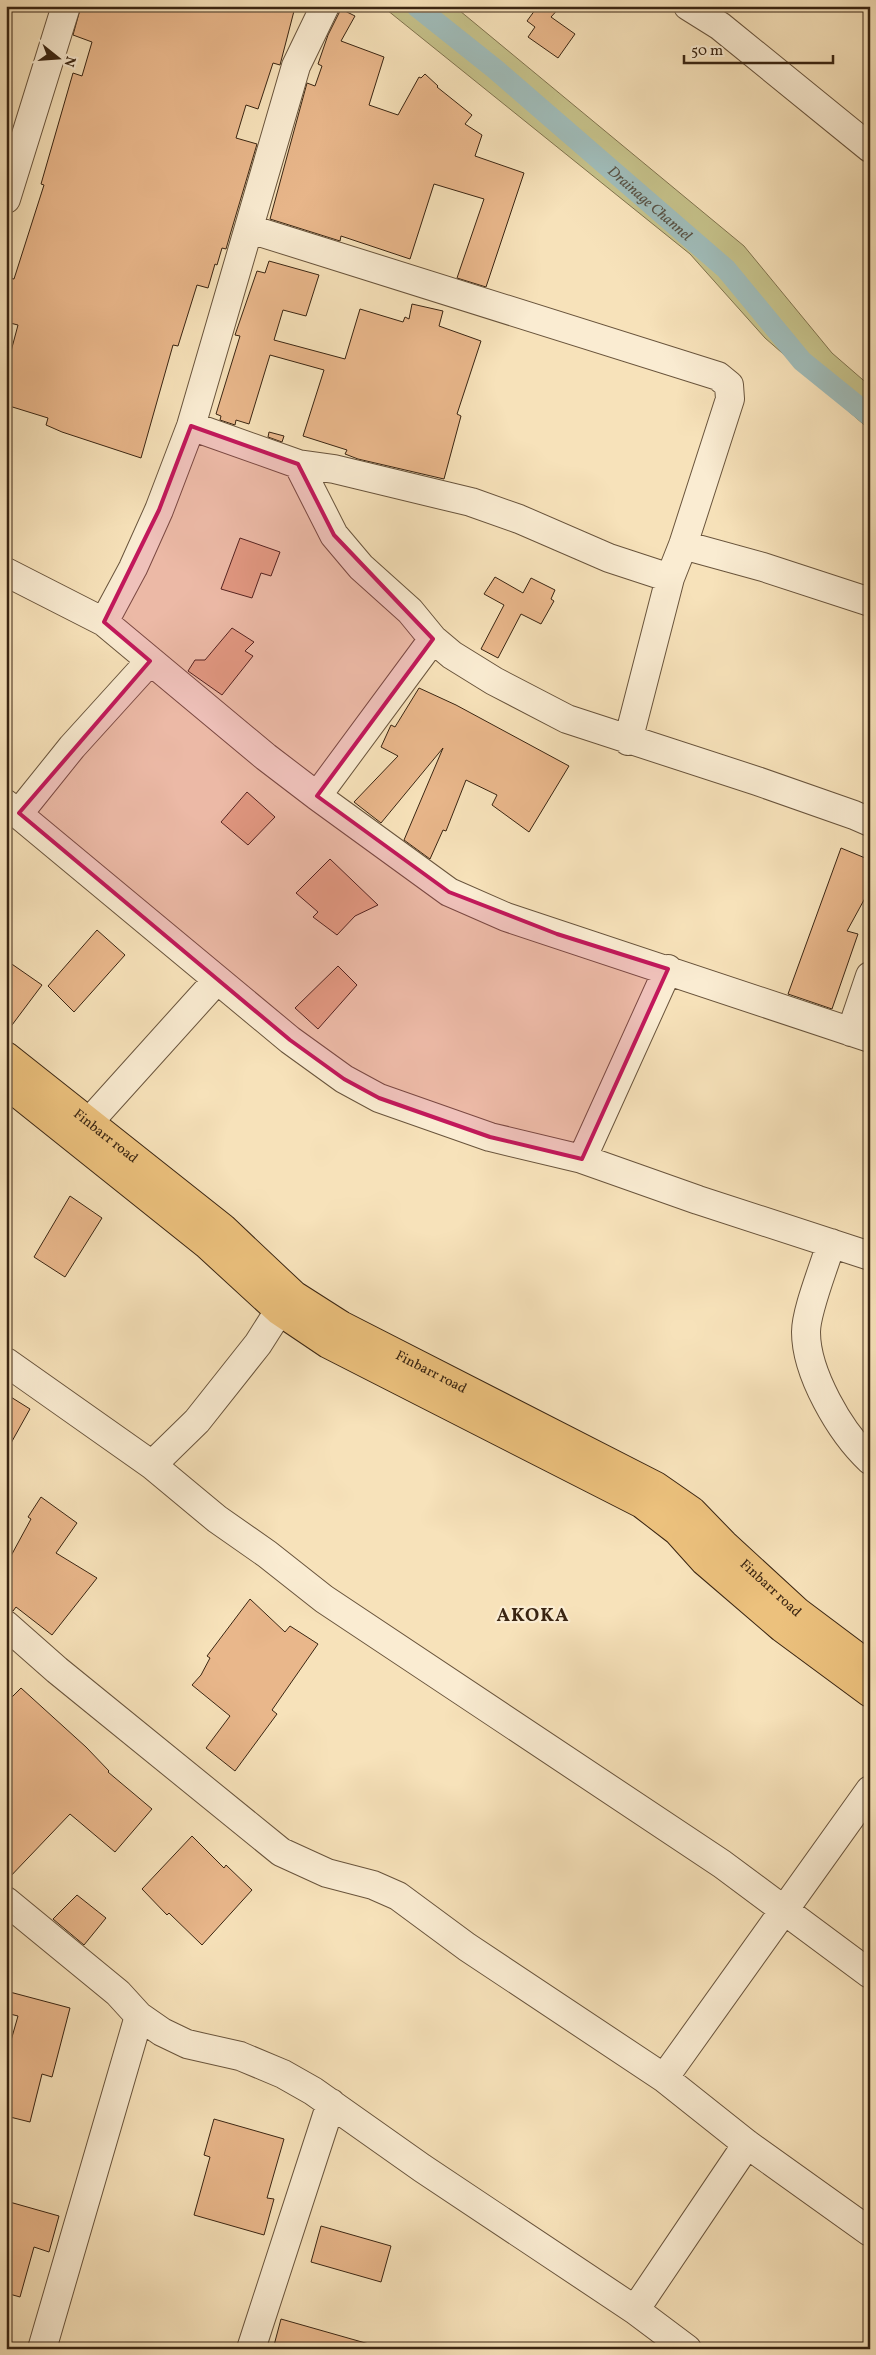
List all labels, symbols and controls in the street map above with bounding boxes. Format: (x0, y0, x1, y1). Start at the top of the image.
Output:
north arrow (32, 32, 82, 82)
scale bar (684, 32, 832, 64)
text: 50 m (691, 41, 723, 62)
text: N (58, 54, 80, 69)
water label: Drainage Channel (602, 162, 696, 247)
street label: Finbarr road (69, 1105, 142, 1168)
street label: Finbarr road (392, 1347, 470, 1399)
street label: Finbarr road (735, 1555, 805, 1622)
district label: AKOKA (496, 1603, 570, 1629)

